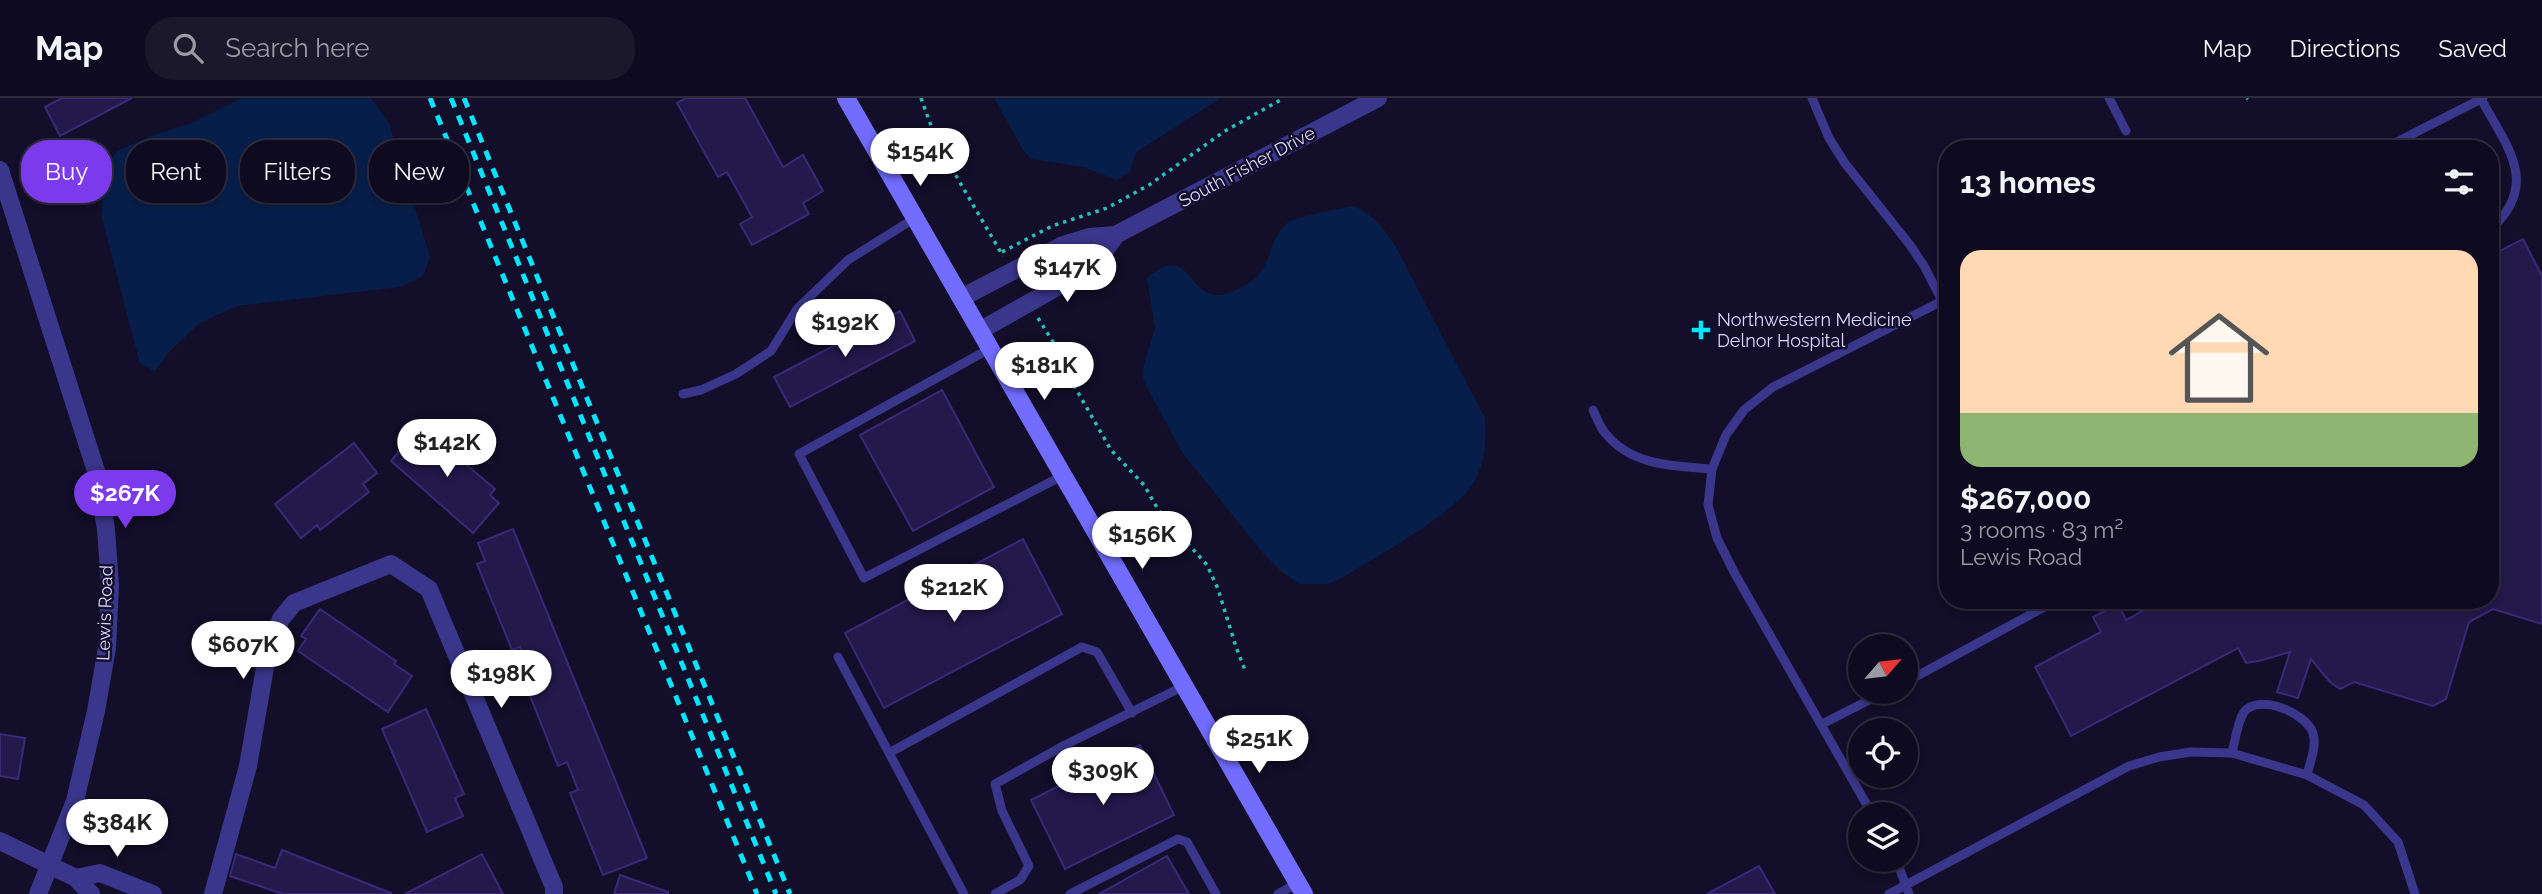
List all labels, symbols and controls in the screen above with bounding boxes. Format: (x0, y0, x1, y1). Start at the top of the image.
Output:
search box (145, 17, 635, 80)
text: Map (35, 29, 103, 68)
icon: search (169, 29, 207, 67)
text: Search here (225, 33, 370, 63)
text: Map (2203, 34, 2252, 63)
text: Directions (2290, 34, 2400, 63)
text: Saved (2438, 34, 2507, 63)
street label: South Fisher Drive (1175, 122, 1319, 211)
pin: $154K (871, 129, 969, 188)
text: $154K (886, 137, 954, 164)
chip: Buy (21, 140, 112, 203)
chip: Rent (126, 140, 226, 203)
chip: Filters (240, 140, 355, 203)
chip: New (369, 140, 469, 203)
icon: filters (2440, 163, 2478, 201)
text: 13 homes (1960, 165, 2096, 200)
pin: $147K (1018, 244, 1116, 304)
text: $147K (1033, 253, 1101, 280)
icon: home (2156, 295, 2282, 421)
pin: $192K (796, 300, 894, 359)
text: $192K (811, 308, 879, 335)
place label: Northwestern Medicine Delnor Hospital (1717, 309, 1912, 351)
marker: Northwestern Medicine Delnor Hospital (1691, 320, 1711, 340)
pin: $181K (995, 342, 1093, 402)
text: $181K (1011, 351, 1077, 378)
pin: $142K (398, 420, 496, 479)
text: $142K (413, 428, 481, 455)
pin: $267K (76, 470, 174, 530)
text: $267K (90, 479, 160, 506)
text: $267,000 (1960, 481, 2092, 516)
pin: $156K (1093, 512, 1191, 571)
text: 3 rooms · 83 m² (1960, 516, 2123, 543)
text: $156K (1108, 520, 1176, 547)
text: Lewis Road (1960, 543, 2082, 570)
pin: $212K (905, 564, 1003, 624)
street label: Lewis Road (92, 565, 117, 661)
text: $212K (920, 573, 988, 600)
pin: $607K (194, 622, 292, 681)
text: $607K (208, 630, 278, 657)
north arrow (1848, 634, 1918, 704)
map controls (1848, 634, 1918, 872)
pin: $198K (452, 650, 550, 710)
text: $198K (467, 659, 535, 686)
pin: $251K (1210, 716, 1308, 775)
button: locate (1848, 718, 1918, 788)
text: $251K (1225, 724, 1293, 751)
pin: $309K (1054, 748, 1152, 807)
text: $309K (1068, 756, 1138, 783)
pin: $384K (68, 800, 166, 859)
button: layers (1848, 802, 1918, 872)
text: $384K (82, 808, 152, 835)

